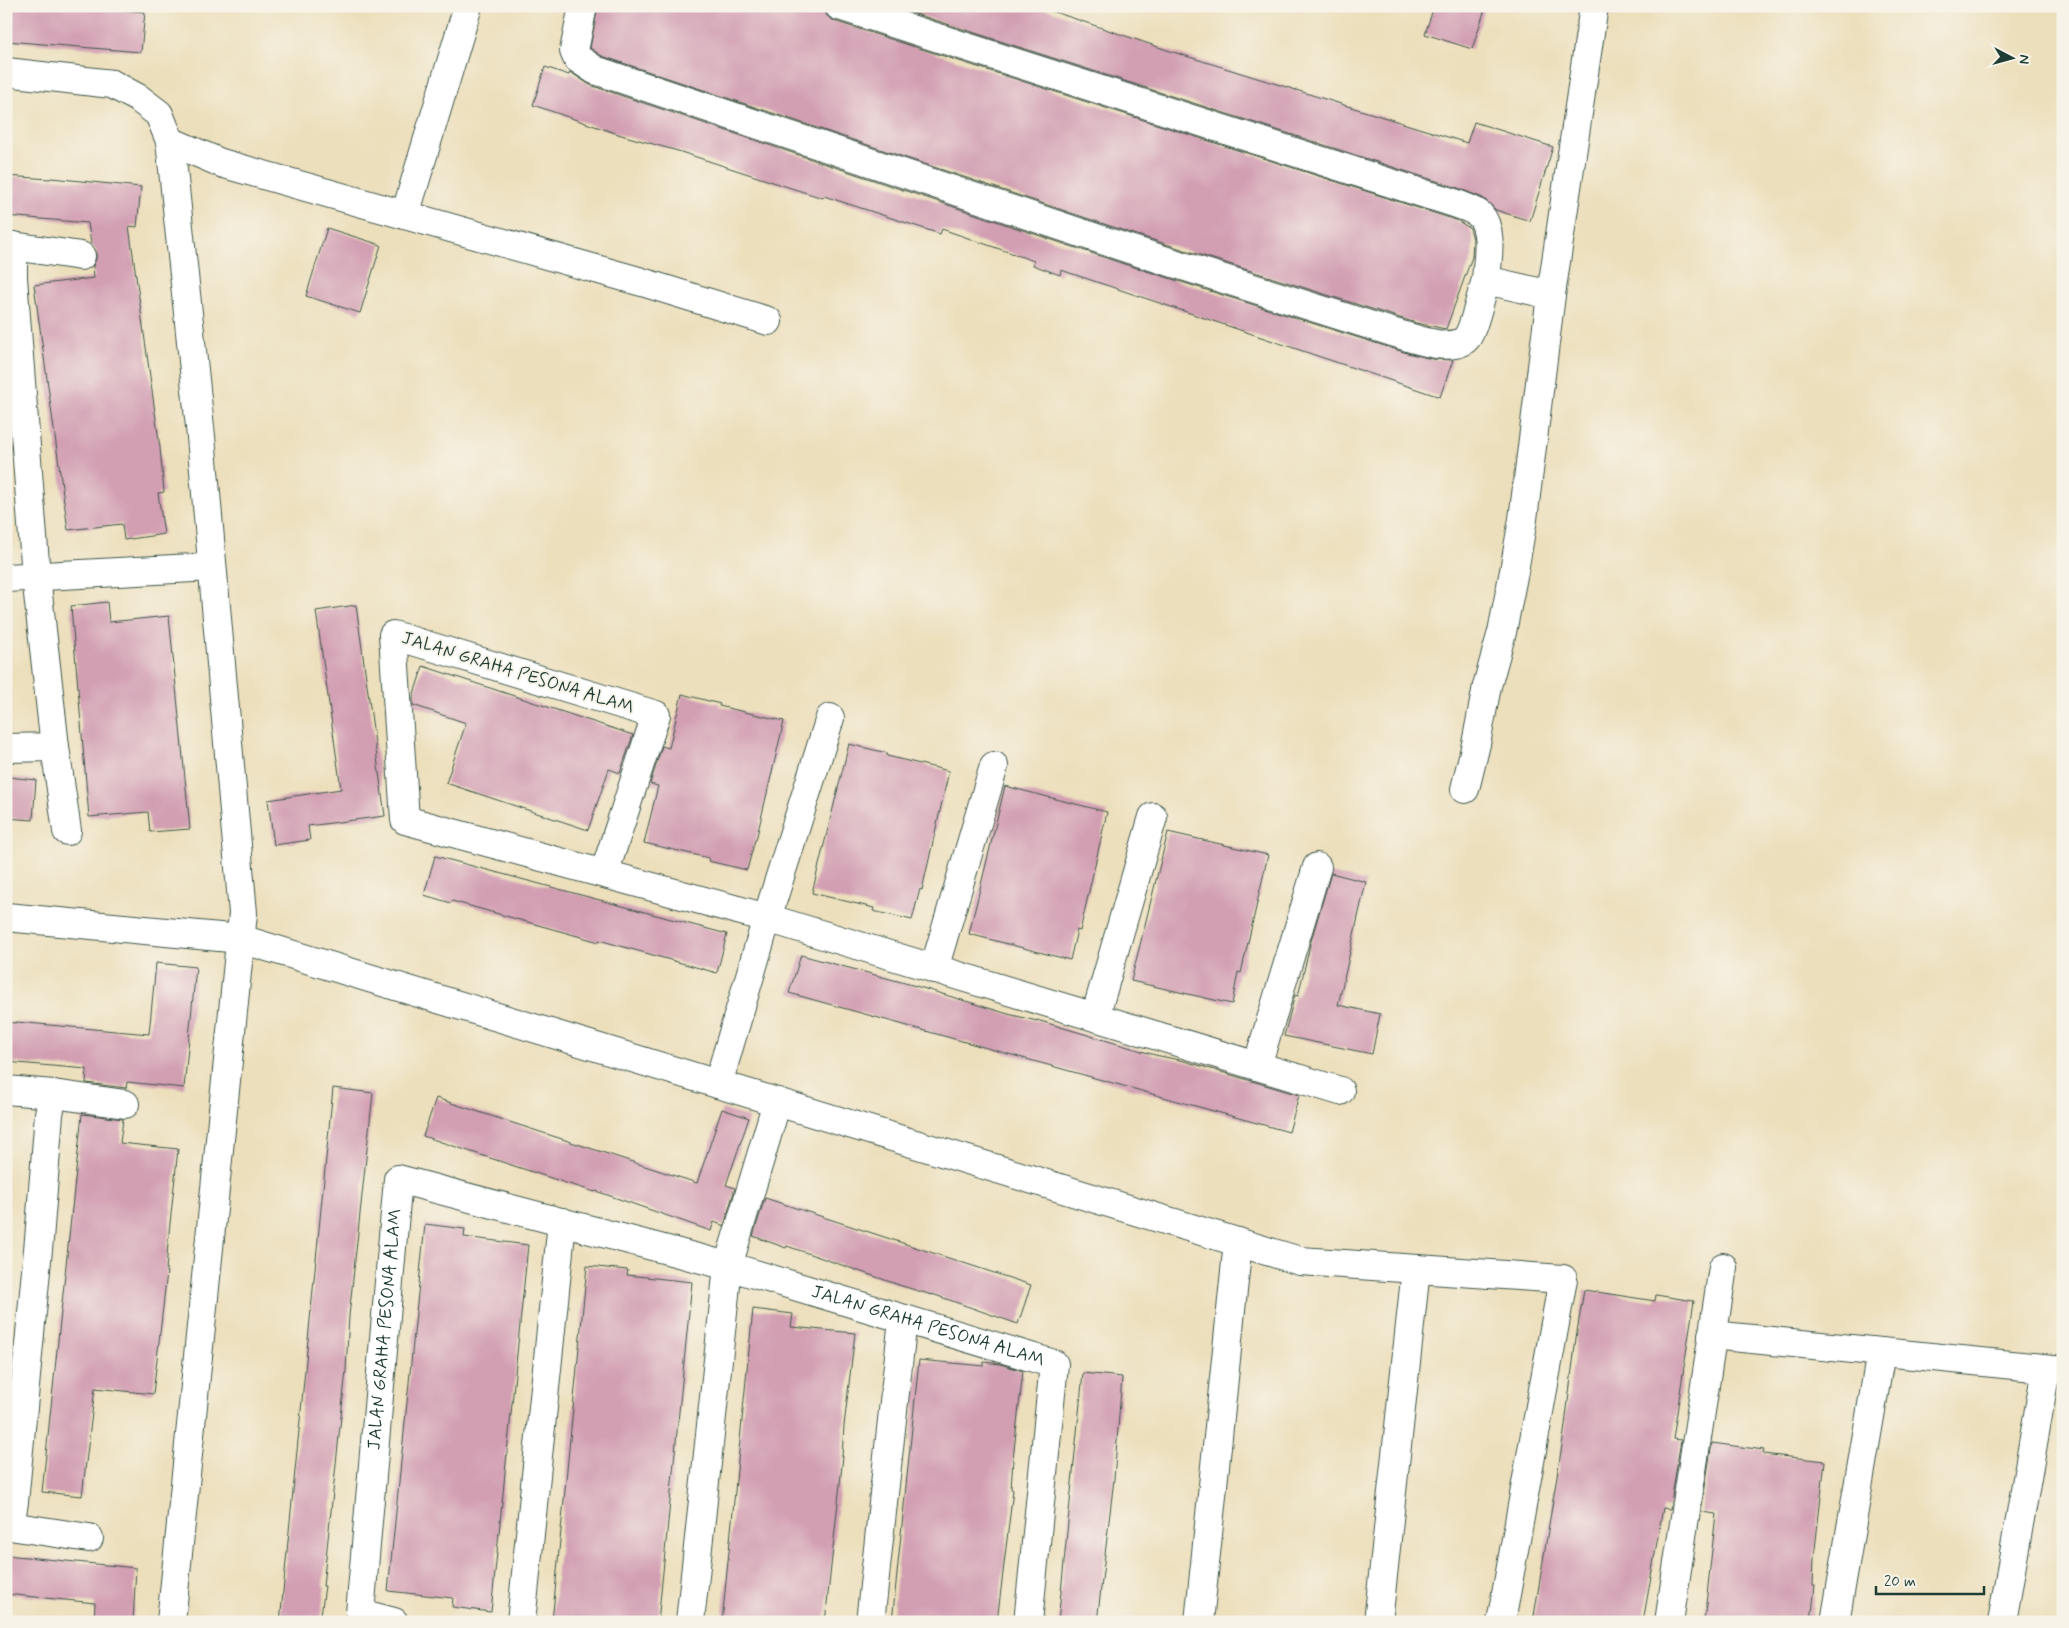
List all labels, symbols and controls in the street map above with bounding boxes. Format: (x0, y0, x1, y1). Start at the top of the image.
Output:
north arrow (1986, 32, 2036, 82)
text: N (2014, 54, 2033, 65)
street label: JALAN GRAHA PESONA ALAM (399, 626, 637, 720)
street label: JALAN GRAHA PESONA ALAM (362, 1207, 407, 1451)
street label: JALAN GRAHA PESONA ALAM (808, 1280, 1048, 1373)
scale bar (1876, 1563, 1984, 1595)
text: 20 m (1884, 1572, 1916, 1592)

